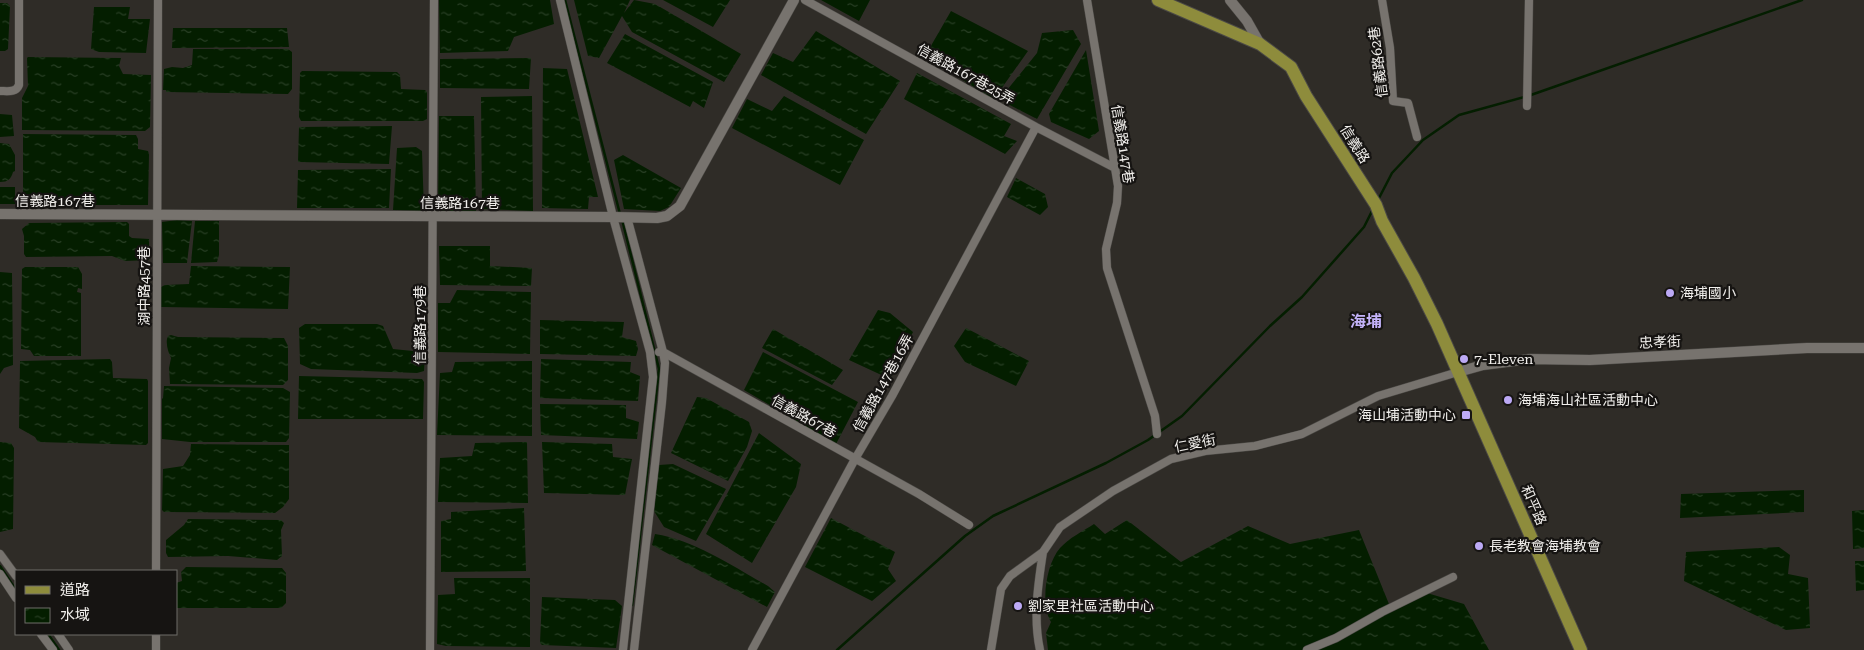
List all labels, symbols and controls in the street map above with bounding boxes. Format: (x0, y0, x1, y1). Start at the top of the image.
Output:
street label: 信義路62巷 (1366, 25, 1390, 99)
street label: 信義路167巷25弄 (914, 41, 1018, 107)
street label: 信義路147巷 (1109, 103, 1137, 185)
street label: 信義路 (1337, 122, 1373, 166)
street label: 信義路167巷 (15, 193, 95, 209)
street label: 信義路167巷 (420, 195, 500, 211)
street label: 湖中路457巷 (136, 246, 152, 326)
street label: 信義路179巷 (412, 285, 428, 365)
place label: 海埔國小 (1680, 285, 1736, 301)
marker: 海埔國小 (1664, 287, 1676, 299)
district label: 海埔 (1350, 312, 1382, 331)
street label: 信義路147巷16弄 (850, 331, 916, 435)
street label: 忠孝街 (1639, 333, 1681, 351)
place label: 7-Eleven (1474, 351, 1533, 367)
marker: 7-Eleven (1458, 353, 1470, 365)
street label: 信義路67巷 (769, 392, 839, 440)
place label: 海埔海山社區活動中心 (1518, 392, 1658, 408)
marker: 海埔海山社區活動中心 (1502, 394, 1514, 406)
place label: 海山埔活動中心 (1358, 407, 1456, 423)
marker: 海山埔活動中心 (1460, 409, 1472, 421)
street label: 仁愛街 (1173, 431, 1217, 455)
street label: 和平路 (1518, 483, 1550, 527)
place label: 長老教會海埔教會 (1489, 538, 1601, 554)
marker: 長老教會海埔教會 (1473, 540, 1485, 552)
legend (15, 570, 178, 635)
text: 道路 (60, 581, 90, 599)
place label: 劉家里社區活動中心 (1028, 598, 1154, 614)
marker: 劉家里社區活動中心 (1012, 600, 1024, 612)
text: 水域 (60, 606, 90, 624)

